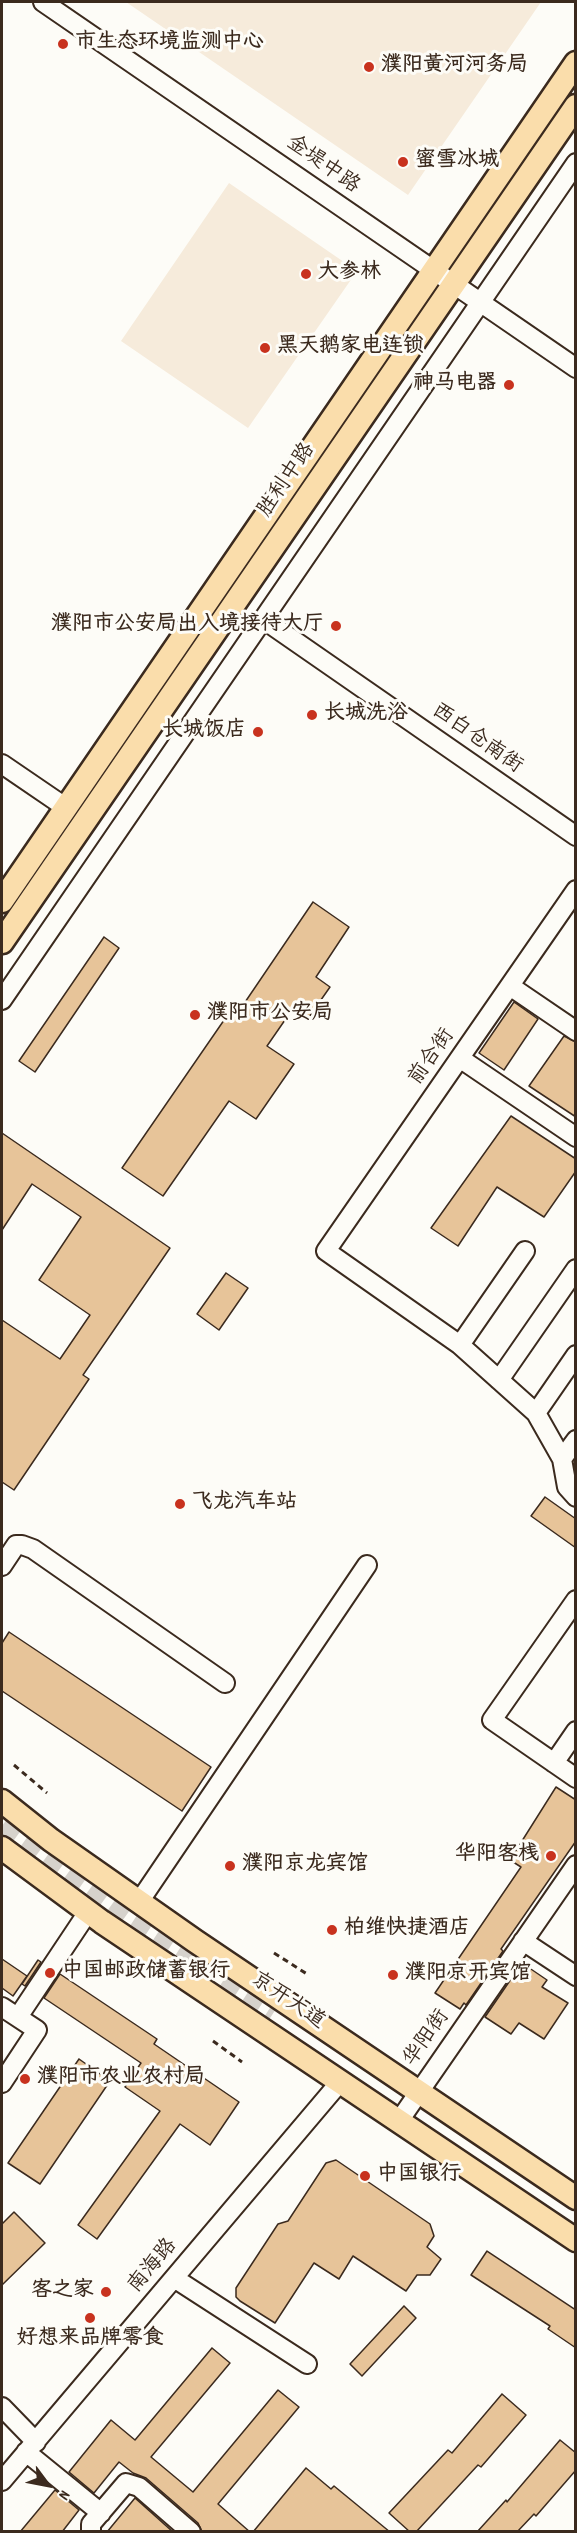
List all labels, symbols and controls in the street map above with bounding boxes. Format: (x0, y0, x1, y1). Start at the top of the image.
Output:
place label: 市生态环境监测中心 (75, 31, 264, 57)
marker: 市生态环境监测中心 (56, 37, 70, 51)
place label: 濮阳黄河河务局 (381, 54, 528, 80)
marker: 濮阳黄河河务局 (362, 60, 376, 74)
street label: 金堤中路 (280, 132, 364, 200)
place label: 蜜雪冰城 (415, 149, 499, 175)
marker: 蜜雪冰城 (396, 155, 410, 169)
place label: 大参林 (318, 261, 381, 287)
marker: 大参林 (299, 267, 313, 281)
place label: 黑天鹅家电连锁 (277, 335, 424, 361)
marker: 黑天鹅家电连锁 (258, 341, 272, 355)
place label: 神马电器 (413, 372, 497, 398)
marker: 神马电器 (502, 378, 516, 392)
street label: 胜利中路 (254, 439, 322, 523)
place label: 濮阳市公安局出入境接待大厅 (51, 613, 324, 639)
marker: 濮阳市公安局出入境接待大厅 (329, 619, 343, 633)
street label: 西白仓南街 (426, 700, 526, 780)
place label: 长城洗浴 (324, 702, 408, 728)
marker: 长城洗浴 (305, 708, 319, 722)
place label: 长城饭店 (162, 719, 246, 745)
marker: 长城饭店 (251, 725, 265, 739)
place label: 濮阳市公安局 (207, 1002, 333, 1028)
marker: 濮阳市公安局 (188, 1008, 202, 1022)
street label: 前合街 (405, 1025, 461, 1091)
place label: 飞龙汽车站 (192, 1491, 297, 1517)
marker: 飞龙汽车站 (173, 1497, 187, 1511)
place label: 华阳客栈 (455, 1843, 539, 1869)
marker: 华阳客栈 (544, 1849, 558, 1863)
place label: 濮阳京龙宾馆 (242, 1853, 368, 1879)
marker: 濮阳京龙宾馆 (223, 1859, 237, 1873)
place label: 柏维快捷酒店 (344, 1917, 470, 1943)
marker: 柏维快捷酒店 (325, 1923, 339, 1937)
place label: 中国邮政储蓄银行 (62, 1960, 230, 1986)
place label: 濮阳京开宾馆 (405, 1962, 531, 1988)
marker: 中国邮政储蓄银行 (43, 1966, 57, 1980)
street label: 京开大道 (245, 1968, 329, 2036)
marker: 濮阳京开宾馆 (386, 1968, 400, 1982)
street label: 华阳街 (400, 2006, 456, 2072)
place label: 濮阳市农业农村局 (37, 2066, 205, 2092)
marker: 濮阳市农业农村局 (18, 2072, 32, 2086)
place label: 中国银行 (377, 2163, 461, 2189)
marker: 中国银行 (358, 2169, 372, 2183)
street label: 南海路 (124, 2235, 184, 2299)
place label: 客之家 (31, 2279, 94, 2305)
marker: 客之家 (99, 2285, 113, 2299)
marker: 好想来品牌零食 (83, 2311, 97, 2325)
place label: 好想来品牌零食 (17, 2327, 163, 2353)
north arrow (18, 2455, 78, 2515)
text: N (52, 2485, 76, 2504)

